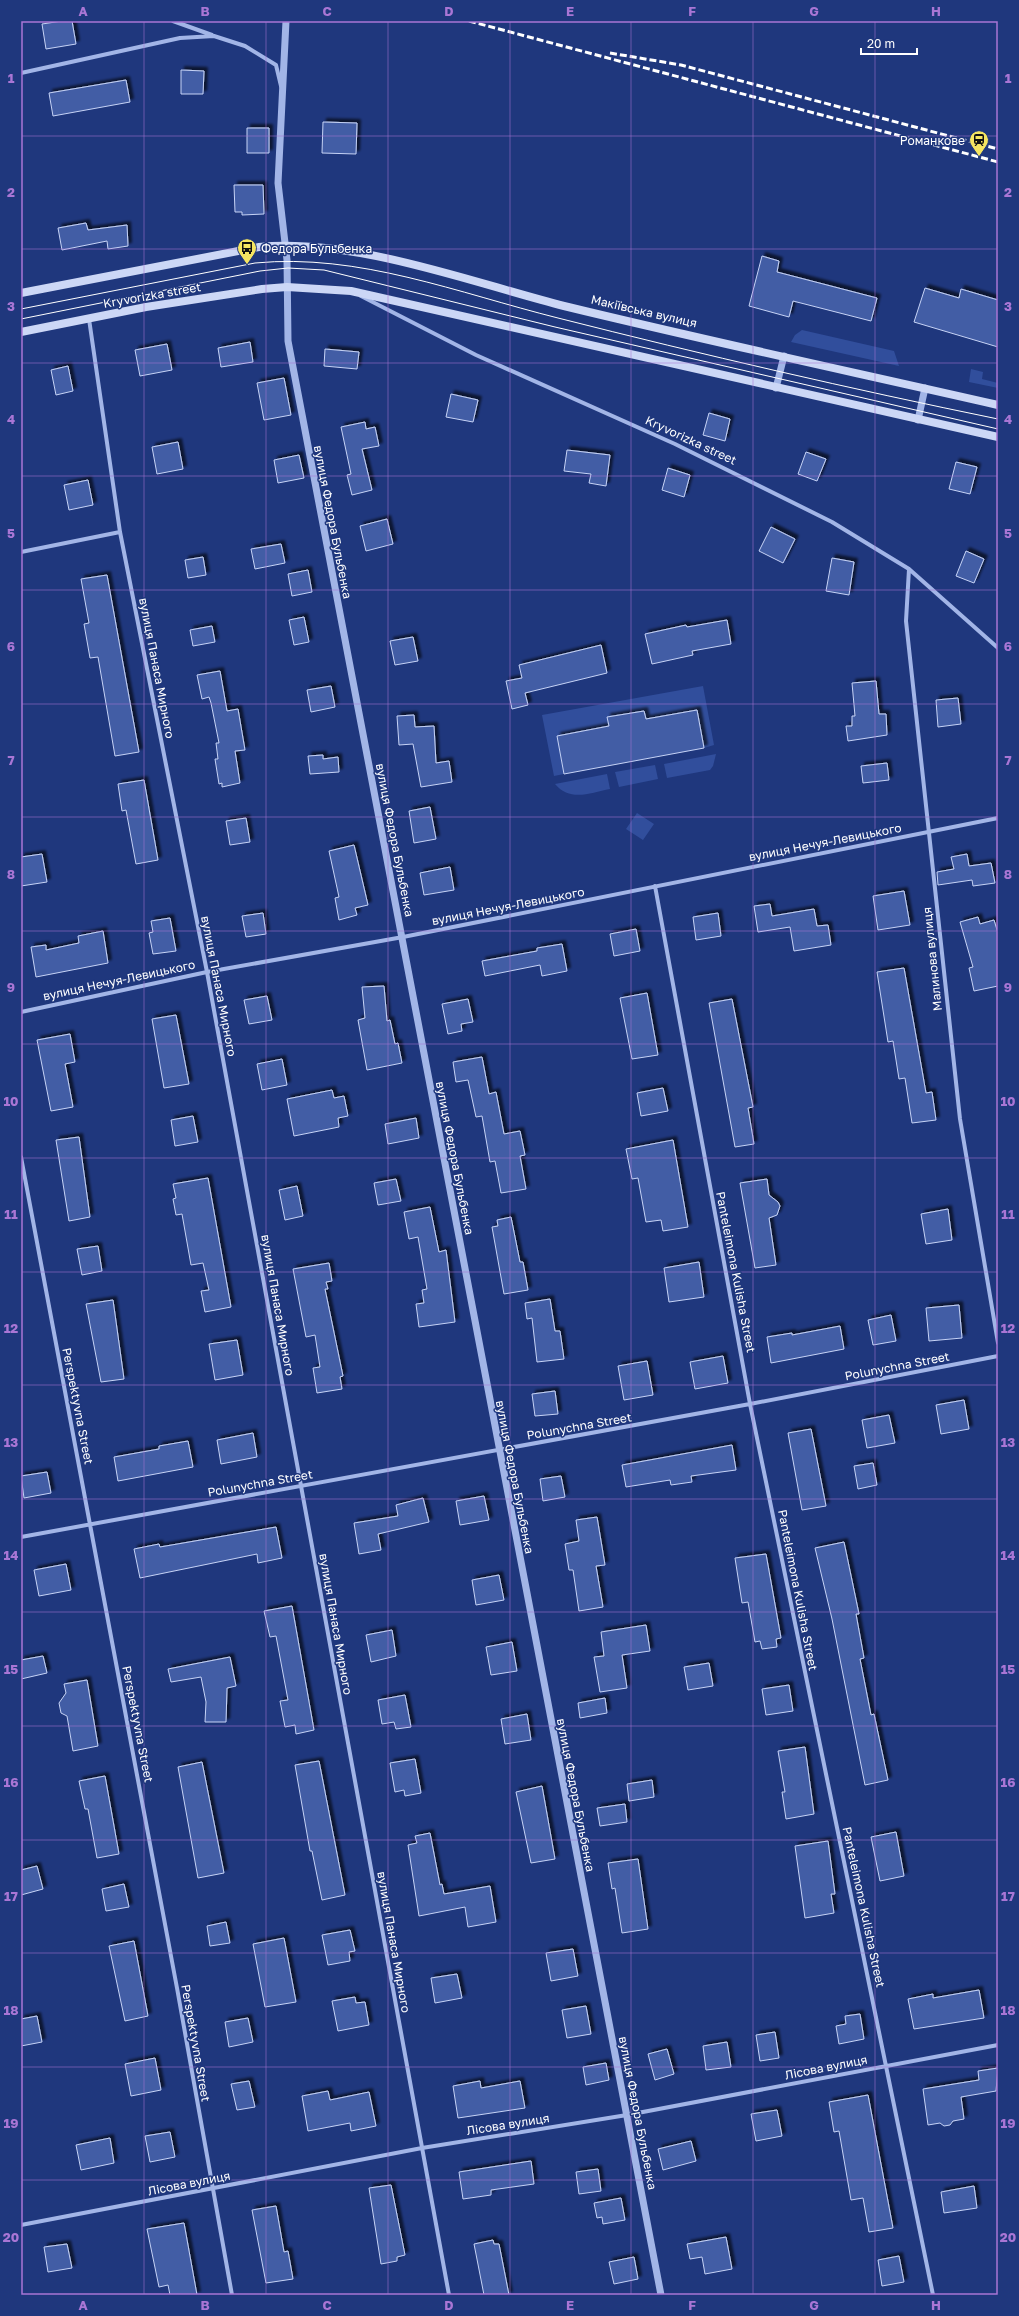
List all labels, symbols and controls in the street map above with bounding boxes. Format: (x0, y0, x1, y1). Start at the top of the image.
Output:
text: A (78, 3, 88, 19)
text: B (200, 3, 210, 19)
text: C (322, 3, 332, 19)
text: D (444, 3, 454, 19)
text: E (566, 3, 574, 19)
text: F (688, 3, 696, 19)
text: G (809, 3, 819, 19)
text: H (931, 3, 941, 19)
scale bar (861, 30, 917, 56)
text: 20 m (867, 36, 895, 51)
text: 1 (8, 70, 15, 86)
text: 1 (1005, 70, 1012, 86)
station icon: Романкове (968, 129, 990, 157)
place label: Романкове (900, 133, 965, 148)
text: 2 (7, 184, 15, 200)
text: 2 (1004, 184, 1012, 200)
bus stop icon: Федора Бульбенка (236, 237, 258, 265)
place label: Федора Бульбенка (261, 241, 372, 256)
street label: Kryvorizka street (102, 279, 202, 311)
street label: Макіївська вулиця (589, 291, 699, 331)
text: 3 (7, 298, 15, 314)
text: 3 (1004, 298, 1012, 314)
text: 4 (7, 411, 15, 427)
text: 4 (1004, 411, 1012, 427)
street label: Kryvorizka street (643, 412, 739, 468)
street label: вулиця Федора Бульбенка (311, 444, 355, 600)
text: 5 (7, 525, 15, 541)
text: 5 (1004, 525, 1012, 541)
street label: вулиця Панаса Мирного (136, 596, 178, 740)
text: 6 (7, 638, 15, 654)
text: 6 (1004, 638, 1012, 654)
text: 7 (7, 752, 15, 768)
text: 7 (1004, 752, 1012, 768)
street label: вулиця Федора Бульбенка (373, 762, 417, 918)
street label: вулиця Нечуя-Левицького (747, 820, 903, 864)
text: 8 (7, 866, 15, 882)
text: 8 (1004, 866, 1012, 882)
street label: вулиця Нечуя-Левицького (430, 884, 586, 928)
street label: Малинова вулиця (919, 906, 945, 1012)
street label: вулиця Панаса Мирного (198, 914, 240, 1058)
street label: вулиця Нечуя-Левицького (42, 957, 196, 1003)
text: 9 (7, 979, 15, 995)
text: 9 (1004, 979, 1012, 995)
street label: вулиця Федора Бульбенка (433, 1080, 477, 1236)
text: 10 (3, 1093, 19, 1109)
text: 10 (1000, 1093, 1016, 1109)
street label: Panteleimona Kulisha Street (713, 1190, 759, 1354)
text: 11 (4, 1206, 18, 1222)
text: 11 (1001, 1206, 1015, 1222)
street label: вулиця Панаса Мирного (258, 1233, 298, 1377)
text: 12 (4, 1320, 18, 1336)
text: 12 (1001, 1320, 1015, 1336)
street label: Perspektyvna Street (59, 1346, 97, 1466)
street label: Polunychna Street (843, 1348, 951, 1384)
street label: вулиця Федора Бульбенка (493, 1399, 537, 1555)
street label: Polunychna Street (525, 1409, 633, 1443)
text: 13 (4, 1434, 18, 1450)
text: 13 (1001, 1434, 1015, 1450)
street label: Polunychna Street (206, 1466, 314, 1500)
street label: Panteleimona Kulisha Street (775, 1508, 821, 1672)
text: 14 (4, 1547, 18, 1563)
text: 14 (1001, 1547, 1015, 1563)
street label: вулиця Панаса Мирного (316, 1552, 356, 1696)
text: 15 (4, 1661, 18, 1677)
text: 15 (1001, 1661, 1015, 1677)
street label: Perspektyvna Street (119, 1664, 157, 1784)
street label: вулиця Федора Бульбенка (554, 1717, 598, 1873)
text: 16 (4, 1774, 18, 1790)
text: 16 (1001, 1774, 1015, 1790)
street label: Panteleimona Kulisha Street (840, 1825, 888, 1989)
street label: вулиця Панаса Мирного (374, 1870, 414, 2014)
text: 17 (4, 1888, 18, 1904)
text: 17 (1001, 1888, 1015, 1904)
street label: Perspektyvna Street (178, 1983, 214, 2103)
text: 18 (3, 2002, 19, 2018)
text: 18 (1000, 2002, 1016, 2018)
street label: вулиця Федора Бульбенка (616, 2035, 660, 2191)
street label: Лісова вулиця (783, 2052, 869, 2082)
street label: Лісова вулиця (465, 2110, 551, 2138)
text: 19 (4, 2115, 18, 2131)
text: 19 (1001, 2115, 1015, 2131)
street label: Лісова вулиця (146, 2168, 232, 2198)
text: 20 (3, 2229, 19, 2245)
text: 20 (1000, 2229, 1016, 2245)
text: A (78, 2297, 88, 2313)
text: B (200, 2297, 210, 2313)
text: C (322, 2297, 332, 2313)
text: D (444, 2297, 454, 2313)
text: E (566, 2297, 574, 2313)
text: F (688, 2297, 696, 2313)
text: G (809, 2297, 819, 2313)
text: H (931, 2297, 941, 2313)

